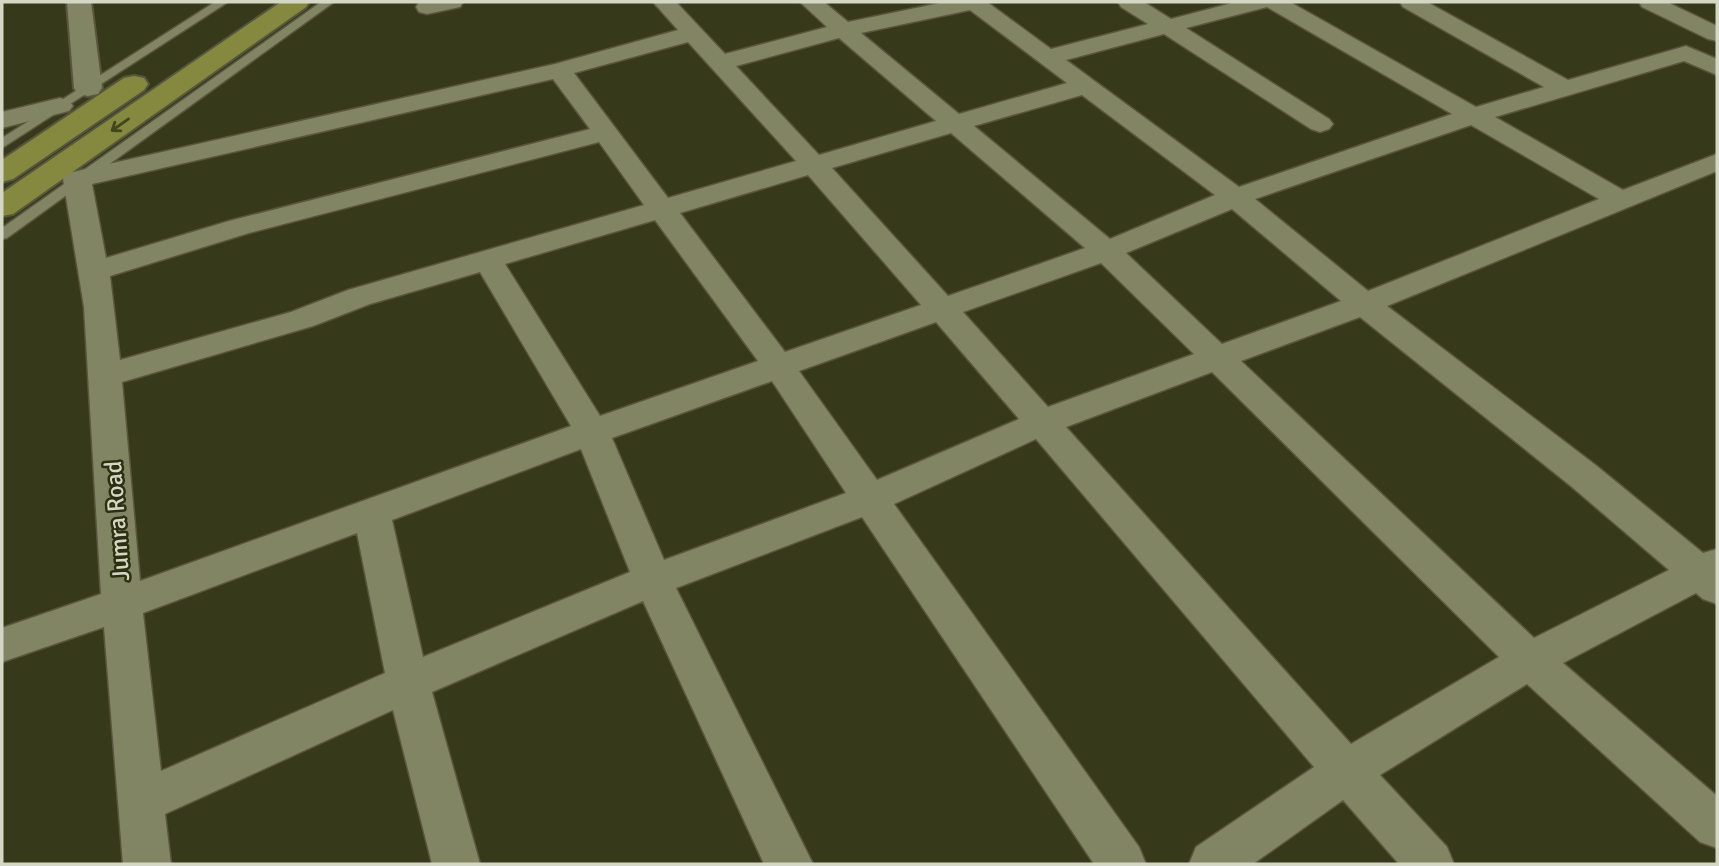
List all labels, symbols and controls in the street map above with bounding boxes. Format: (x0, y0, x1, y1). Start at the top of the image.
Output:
one-way arrow (111, 118, 130, 132)
street label: Jumra Road (98, 460, 136, 582)

